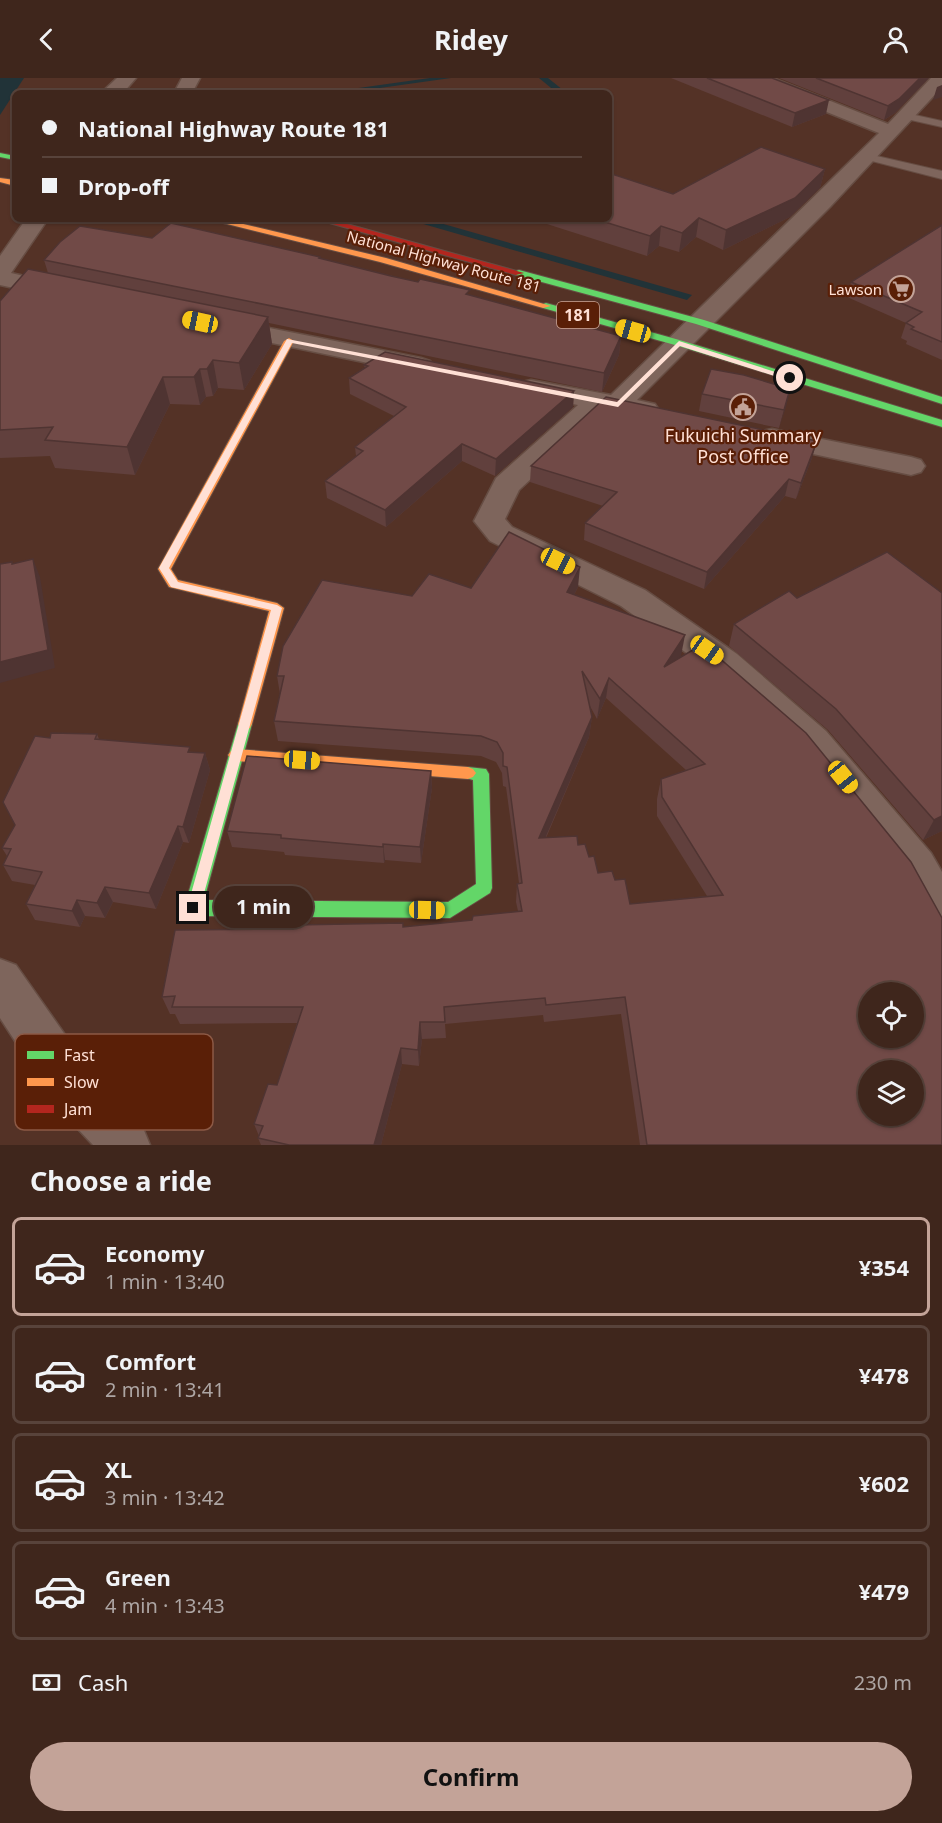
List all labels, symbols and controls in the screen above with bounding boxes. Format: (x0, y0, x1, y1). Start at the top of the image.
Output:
text: Ridey (434, 21, 508, 58)
icon: back (30, 23, 63, 56)
icon: person (879, 23, 912, 56)
text: National Highway Route 181 (78, 113, 389, 143)
text: Drop-off (78, 171, 169, 201)
street label: National Highway Route 181 (345, 225, 543, 297)
supermarket icon: Lawson (886, 274, 916, 304)
place label: Lawson (828, 279, 882, 299)
road number: 181 (557, 302, 599, 328)
car (181, 309, 219, 335)
car (613, 317, 653, 345)
route start (776, 364, 803, 391)
public building icon: Fukuichi Summary Post Office (728, 392, 758, 422)
place label: Fukuichi Summary Post Office (665, 423, 822, 468)
car (538, 545, 578, 577)
car (687, 632, 727, 668)
car (283, 750, 321, 770)
car (825, 757, 861, 797)
callout: 1 min (214, 887, 313, 929)
text: 1 min (236, 893, 291, 920)
route end (179, 894, 206, 921)
car (409, 901, 445, 919)
map controls (858, 982, 924, 1126)
button: locate (858, 982, 924, 1048)
legend (15, 1034, 213, 1130)
text: Fast (64, 1044, 95, 1066)
button: layers (858, 1060, 924, 1126)
text: Slow (64, 1071, 99, 1093)
text: Jam (62, 1098, 92, 1120)
text: Choose a ride (30, 1162, 212, 1199)
text: Economy (105, 1238, 204, 1268)
icon: car (33, 1240, 87, 1294)
text: ¥354 (859, 1252, 909, 1282)
text: 1 min · 13:40 (105, 1268, 225, 1295)
text: Comfort (105, 1346, 196, 1376)
icon: car (33, 1348, 87, 1402)
text: ¥478 (859, 1360, 909, 1390)
text: 2 min · 13:41 (105, 1376, 225, 1403)
text: XL (105, 1454, 132, 1484)
icon: car (33, 1456, 87, 1510)
text: ¥602 (859, 1468, 909, 1498)
text: 3 min · 13:42 (105, 1484, 225, 1511)
text: Green (105, 1562, 171, 1592)
icon: car (33, 1564, 87, 1618)
text: ¥479 (859, 1576, 909, 1606)
text: 4 min · 13:43 (105, 1592, 225, 1619)
icon: cash (30, 1666, 63, 1699)
text: Cash (78, 1667, 128, 1697)
text: 230 m (854, 1669, 912, 1696)
button: Confirm (30, 1742, 912, 1811)

